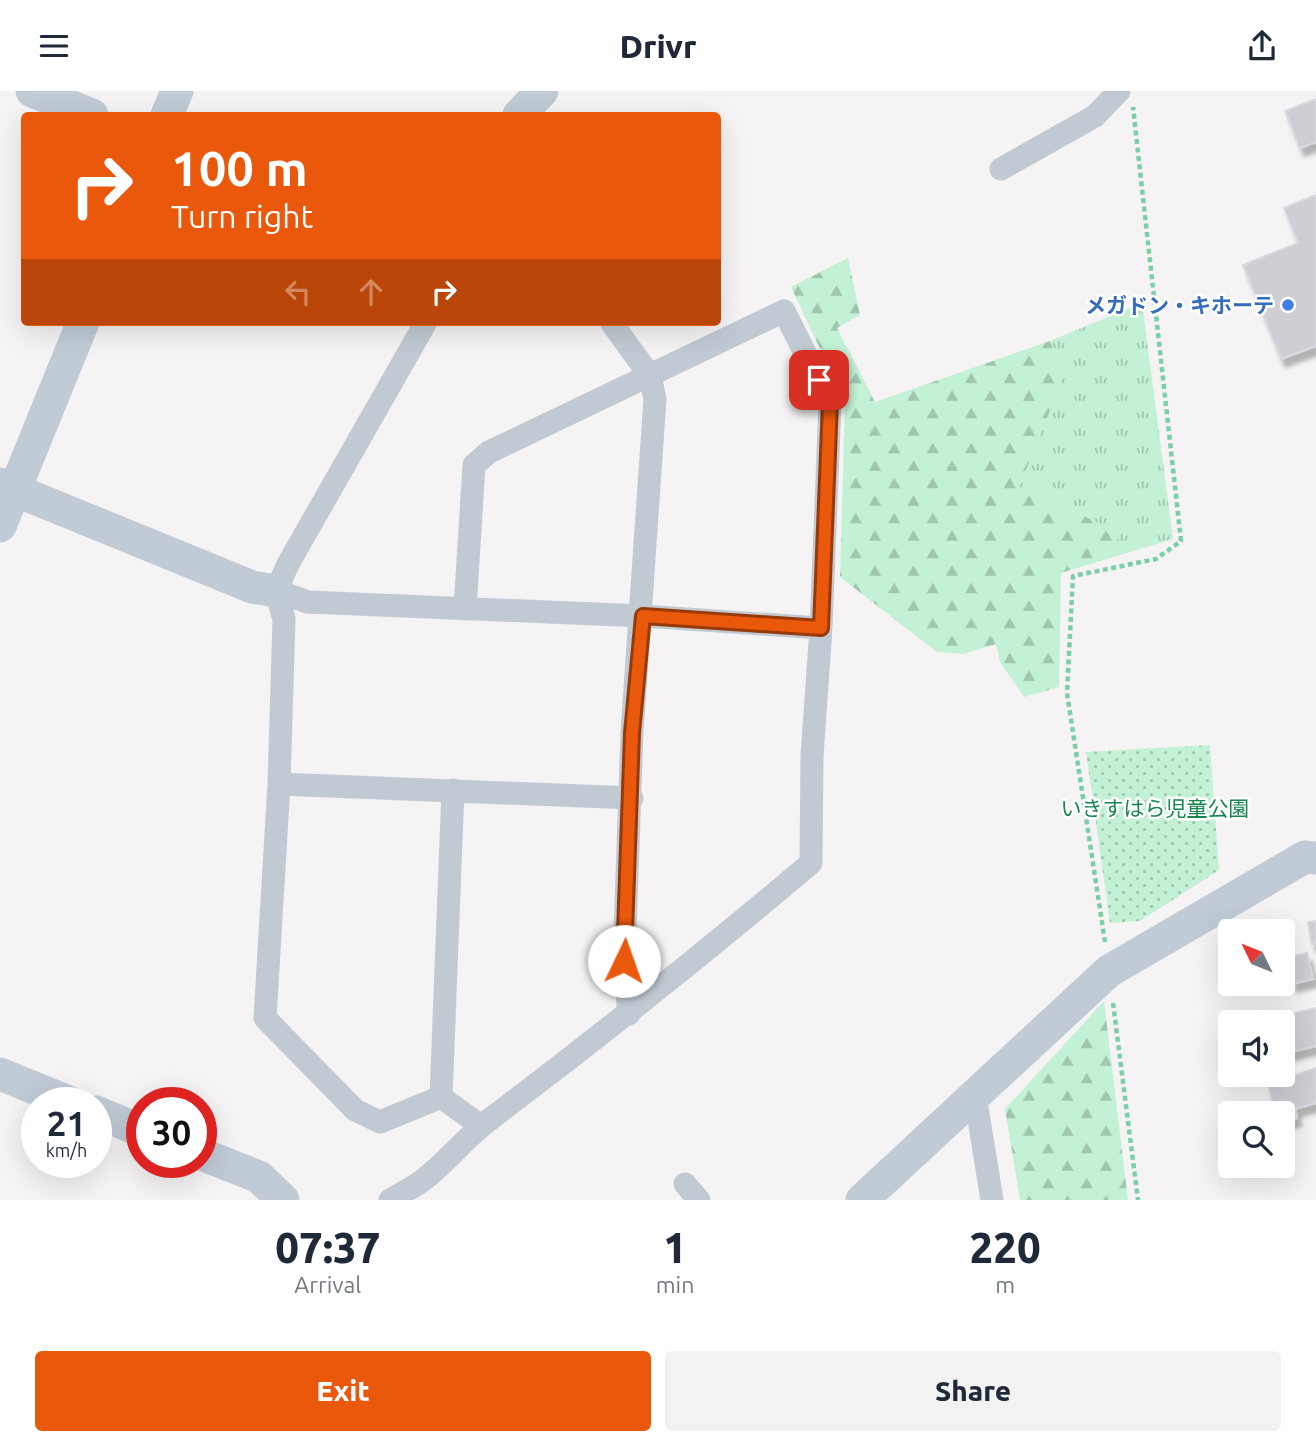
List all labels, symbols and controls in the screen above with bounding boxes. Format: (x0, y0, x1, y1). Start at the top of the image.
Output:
icon: menu (35, 27, 73, 65)
icon: share (1243, 27, 1281, 65)
text: Drivr (620, 28, 696, 64)
icon: right (56, 140, 147, 231)
text: 100 m (171, 140, 308, 195)
text: Turn right (171, 198, 313, 234)
icon: left (279, 273, 317, 311)
icon: ahead (352, 273, 390, 311)
icon: right (425, 273, 463, 311)
place label: メガドン・キホーテ (1085, 293, 1274, 317)
marker: メガドン・キホーテ (1280, 297, 1296, 313)
pin (789, 350, 849, 410)
icon: arrive (800, 361, 838, 399)
park label: いきすはら児童公園 (1061, 796, 1250, 820)
north arrow (1218, 919, 1295, 996)
map controls (1218, 919, 1295, 1178)
position arrow (587, 924, 661, 998)
button: sound (1218, 1010, 1295, 1087)
speed limit sign: 30 (126, 1087, 217, 1178)
button: search (1218, 1101, 1295, 1178)
text: 21 (47, 1103, 86, 1143)
text: km/h (46, 1140, 87, 1160)
text: 07:37 (275, 1224, 380, 1271)
text: 1 (663, 1224, 687, 1271)
text: 220 (970, 1224, 1041, 1271)
text: Arrival (294, 1272, 361, 1297)
text: min (656, 1272, 694, 1297)
text: m (995, 1272, 1015, 1297)
button: Exit (35, 1351, 651, 1431)
button: Share (665, 1351, 1281, 1431)

